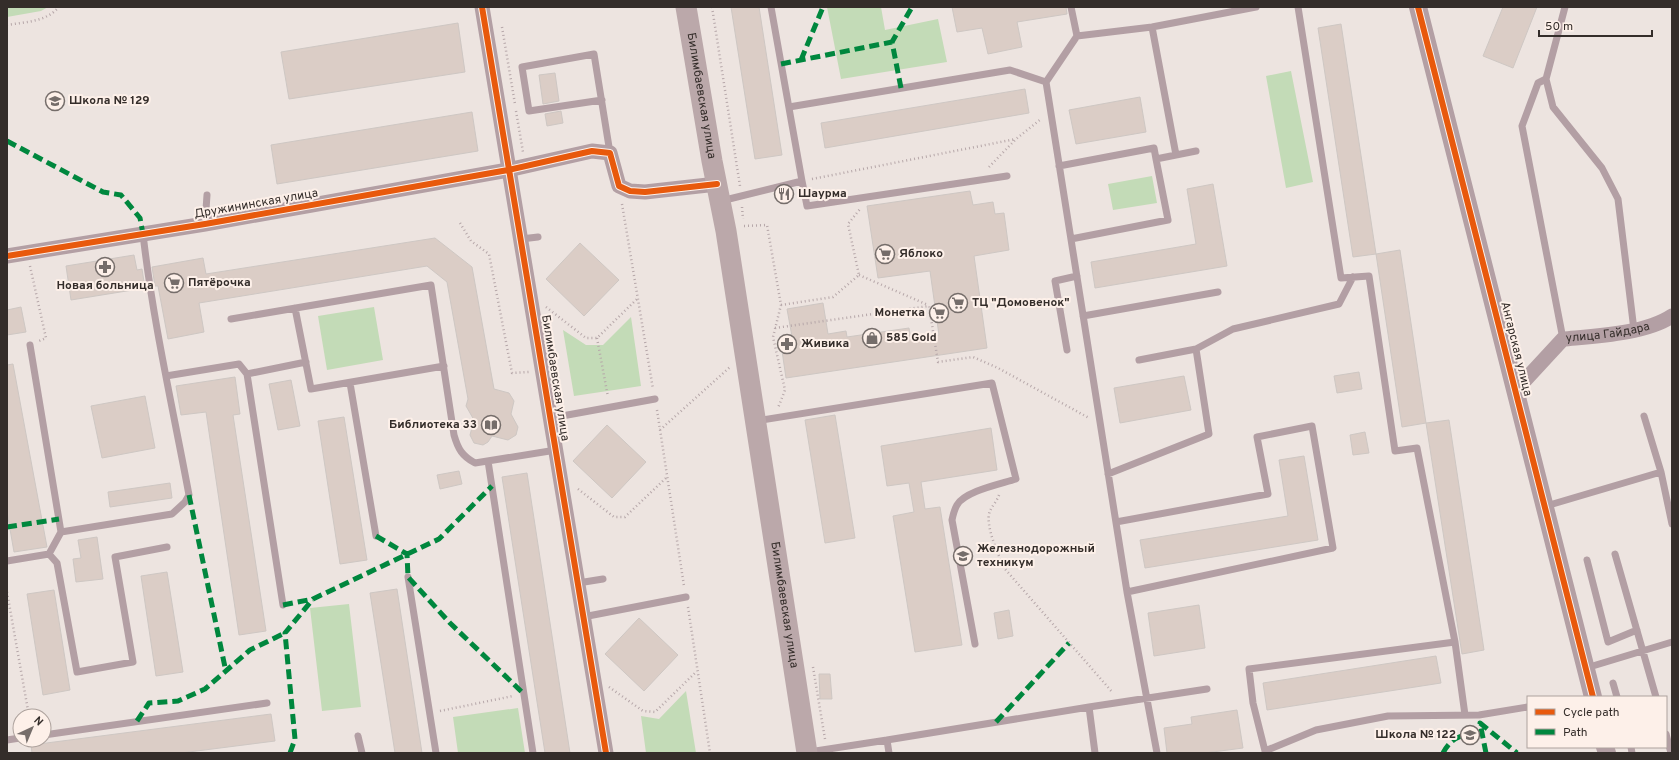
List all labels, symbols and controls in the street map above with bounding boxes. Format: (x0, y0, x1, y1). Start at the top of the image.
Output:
scale bar (1539, 12, 1652, 38)
text: 50 m (1545, 19, 1573, 35)
street label: Билимбаевская улица (682, 31, 720, 160)
school or university icon: Школа № 129 (44, 90, 66, 112)
place label: Школа № 129 (69, 93, 150, 109)
restaurant icon: Шаурма (773, 183, 795, 205)
street label: Дружининская улица (193, 185, 319, 223)
place label: Шаурма (798, 186, 847, 202)
supermarket icon: Яблоко (874, 243, 896, 265)
place label: Яблоко (899, 246, 943, 262)
pharmacy icon: Новая больница (94, 256, 116, 278)
supermarket icon: Пятёрочка (163, 272, 185, 294)
place label: Пятёрочка (188, 275, 251, 291)
place label: Новая больница (56, 278, 154, 294)
supermarket icon: ТЦ "Домовенок" (947, 292, 969, 314)
place label: ТЦ "Домовенок" (972, 295, 1070, 311)
street label: Ангарская улица (1497, 300, 1535, 398)
supermarket icon: Монетка (928, 302, 950, 324)
place label: Монетка (875, 305, 925, 321)
street label: Билимбаевская улица (537, 314, 573, 442)
street label: улица Гайдара (1565, 319, 1652, 347)
shop icon: 585 Gold (861, 327, 883, 349)
place label: 585 Gold (886, 330, 937, 346)
pharmacy icon: Живика (776, 333, 798, 355)
place label: Живика (801, 336, 849, 352)
library icon: Библиотека 33 (480, 414, 502, 436)
place label: Библиотека 33 (389, 417, 477, 433)
street label: Билимбаевская улица (766, 541, 802, 669)
place label: Железнодорожный техникум (977, 541, 1095, 571)
school or university icon: Железнодорожный техникум (952, 545, 974, 567)
legend (1527, 696, 1667, 748)
text: Cycle path (1563, 705, 1620, 721)
north arrow (12, 708, 52, 748)
text: N (31, 714, 46, 729)
school or university icon: Школа № 122 (1459, 724, 1481, 746)
text: Path (1563, 725, 1588, 741)
place label: Школа № 122 (1375, 727, 1456, 743)

